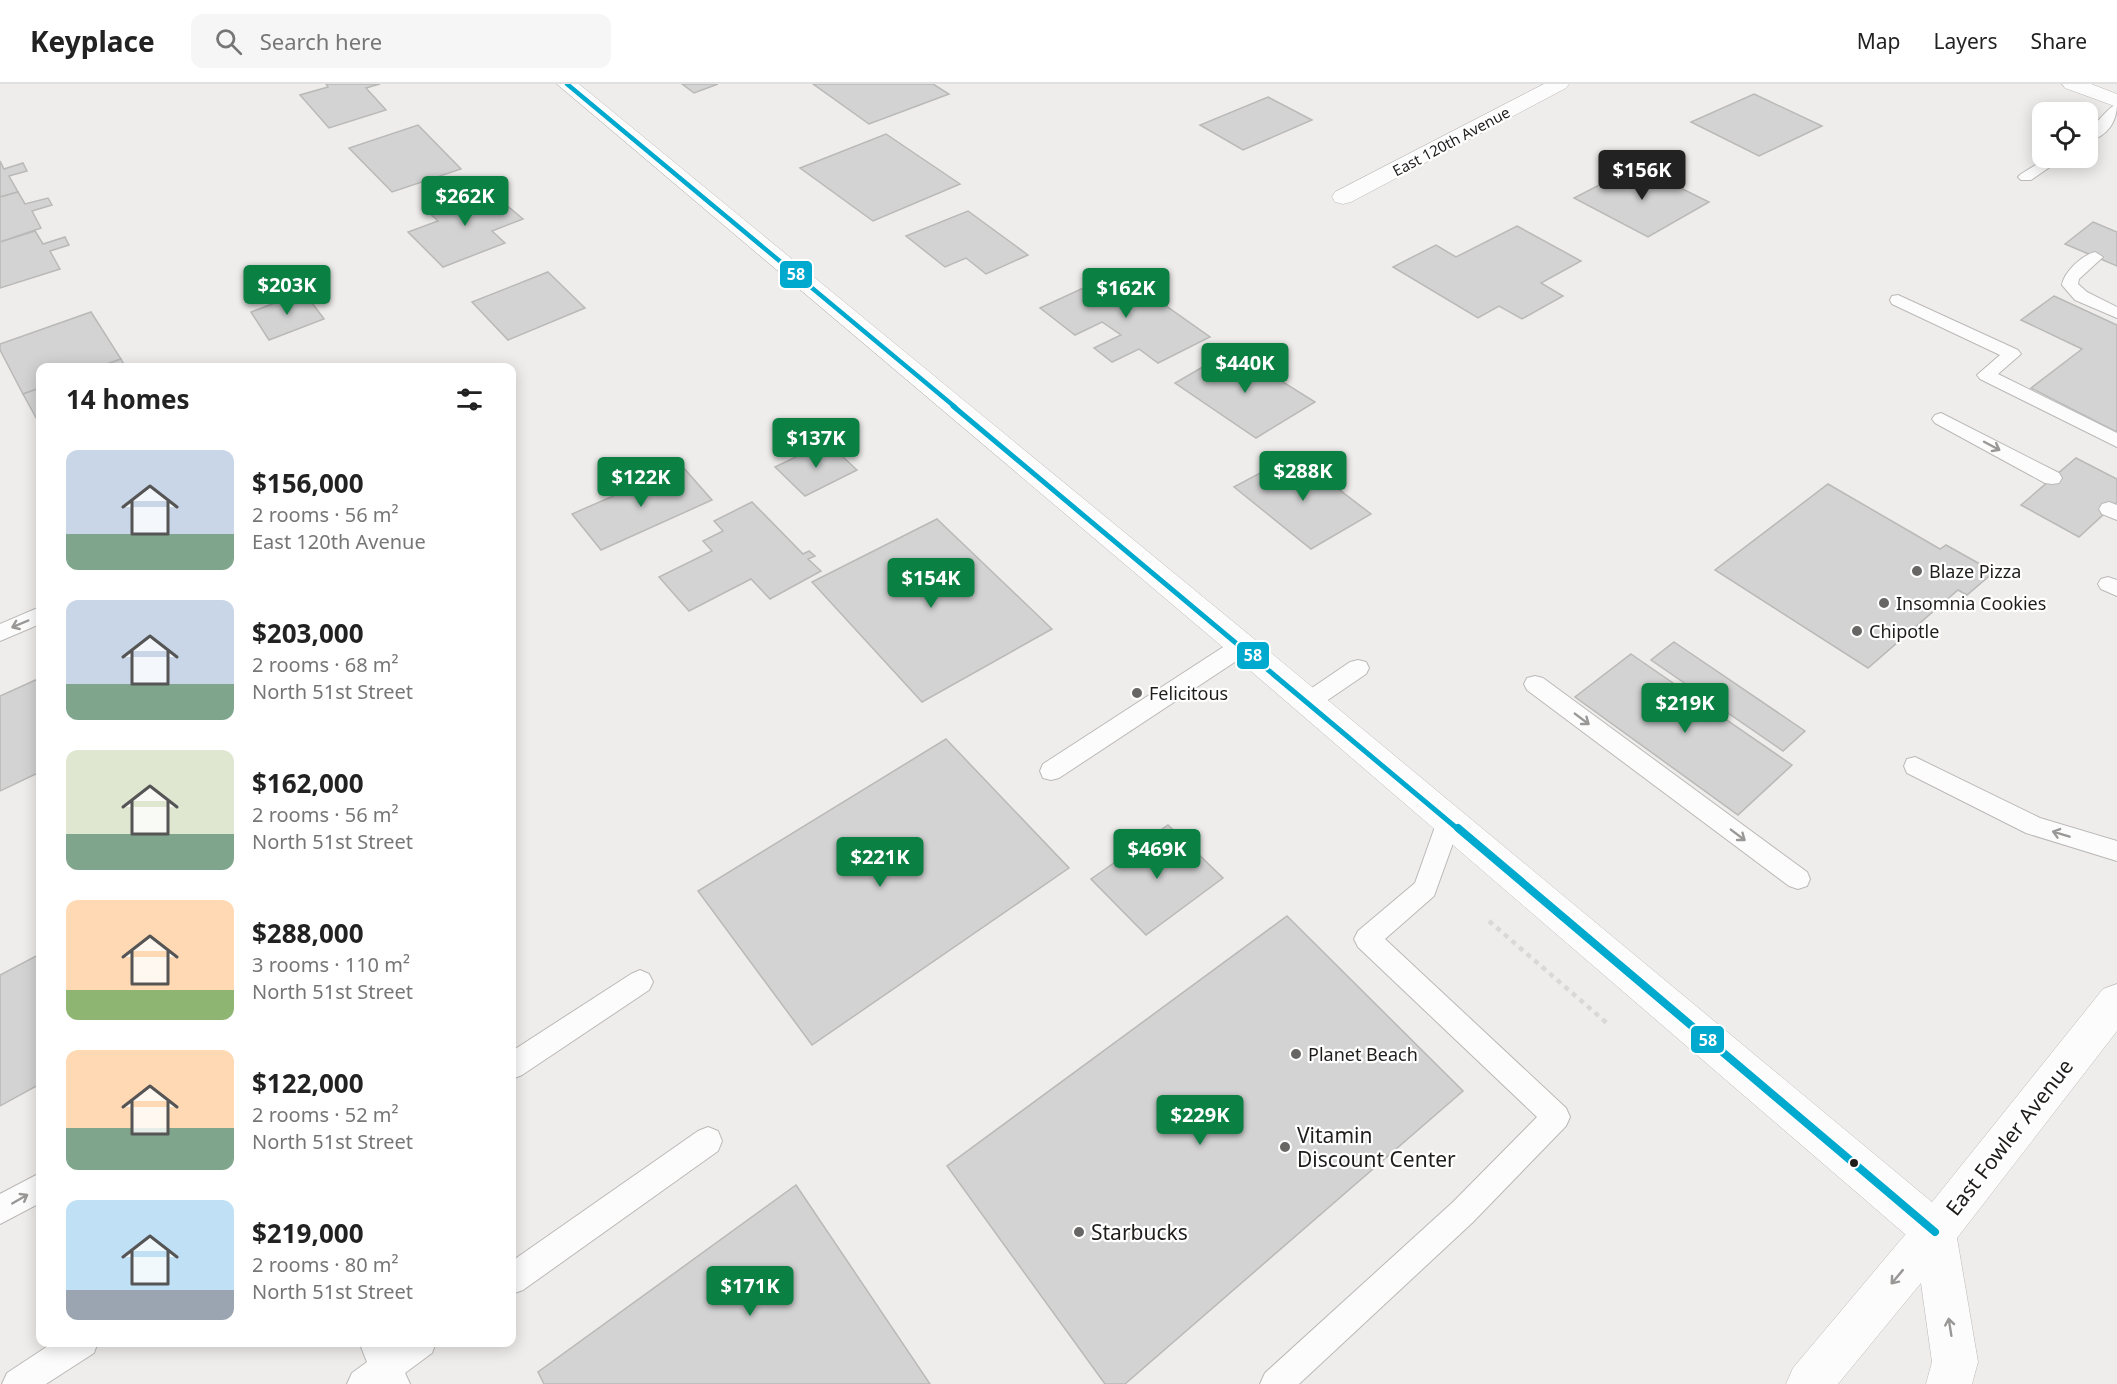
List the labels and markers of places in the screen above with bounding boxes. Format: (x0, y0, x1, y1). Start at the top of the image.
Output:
pin: $156K (1600, 150, 1684, 201)
pin: $262K (423, 176, 507, 227)
pin: $203K (245, 265, 329, 316)
pin: $162K (1084, 268, 1168, 319)
pin: $440K (1203, 343, 1287, 394)
pin: $137K (774, 418, 858, 469)
pin: $288K (1261, 451, 1345, 502)
pin: $122K (599, 457, 683, 508)
pin: $154K (889, 558, 973, 609)
place label: Blaze Pizza (1929, 559, 2021, 583)
marker: Blaze Pizza (1910, 564, 1924, 578)
place label: Insomnia Cookies (1896, 591, 2046, 615)
marker: Insomnia Cookies (1877, 596, 1891, 610)
place label: Chipotle (1869, 619, 1939, 643)
marker: Chipotle (1850, 624, 1864, 638)
place label: Felicitous (1149, 681, 1228, 705)
pin: $219K (1643, 683, 1727, 734)
marker: Felicitous (1130, 686, 1144, 700)
pin: $469K (1115, 829, 1199, 880)
pin: $221K (838, 837, 922, 888)
place label: Planet Beach (1308, 1042, 1418, 1066)
marker: Planet Beach (1289, 1047, 1303, 1061)
pin: $229K (1158, 1095, 1242, 1146)
place label: Vitamin Discount Center (1297, 1121, 1456, 1173)
marker: Vitamin Discount Center (1278, 1140, 1292, 1154)
unlabelled marker (1848, 1157, 1860, 1169)
place label: Starbucks (1091, 1218, 1188, 1246)
marker: Starbucks (1072, 1225, 1086, 1239)
pin: $171K (708, 1266, 792, 1317)

